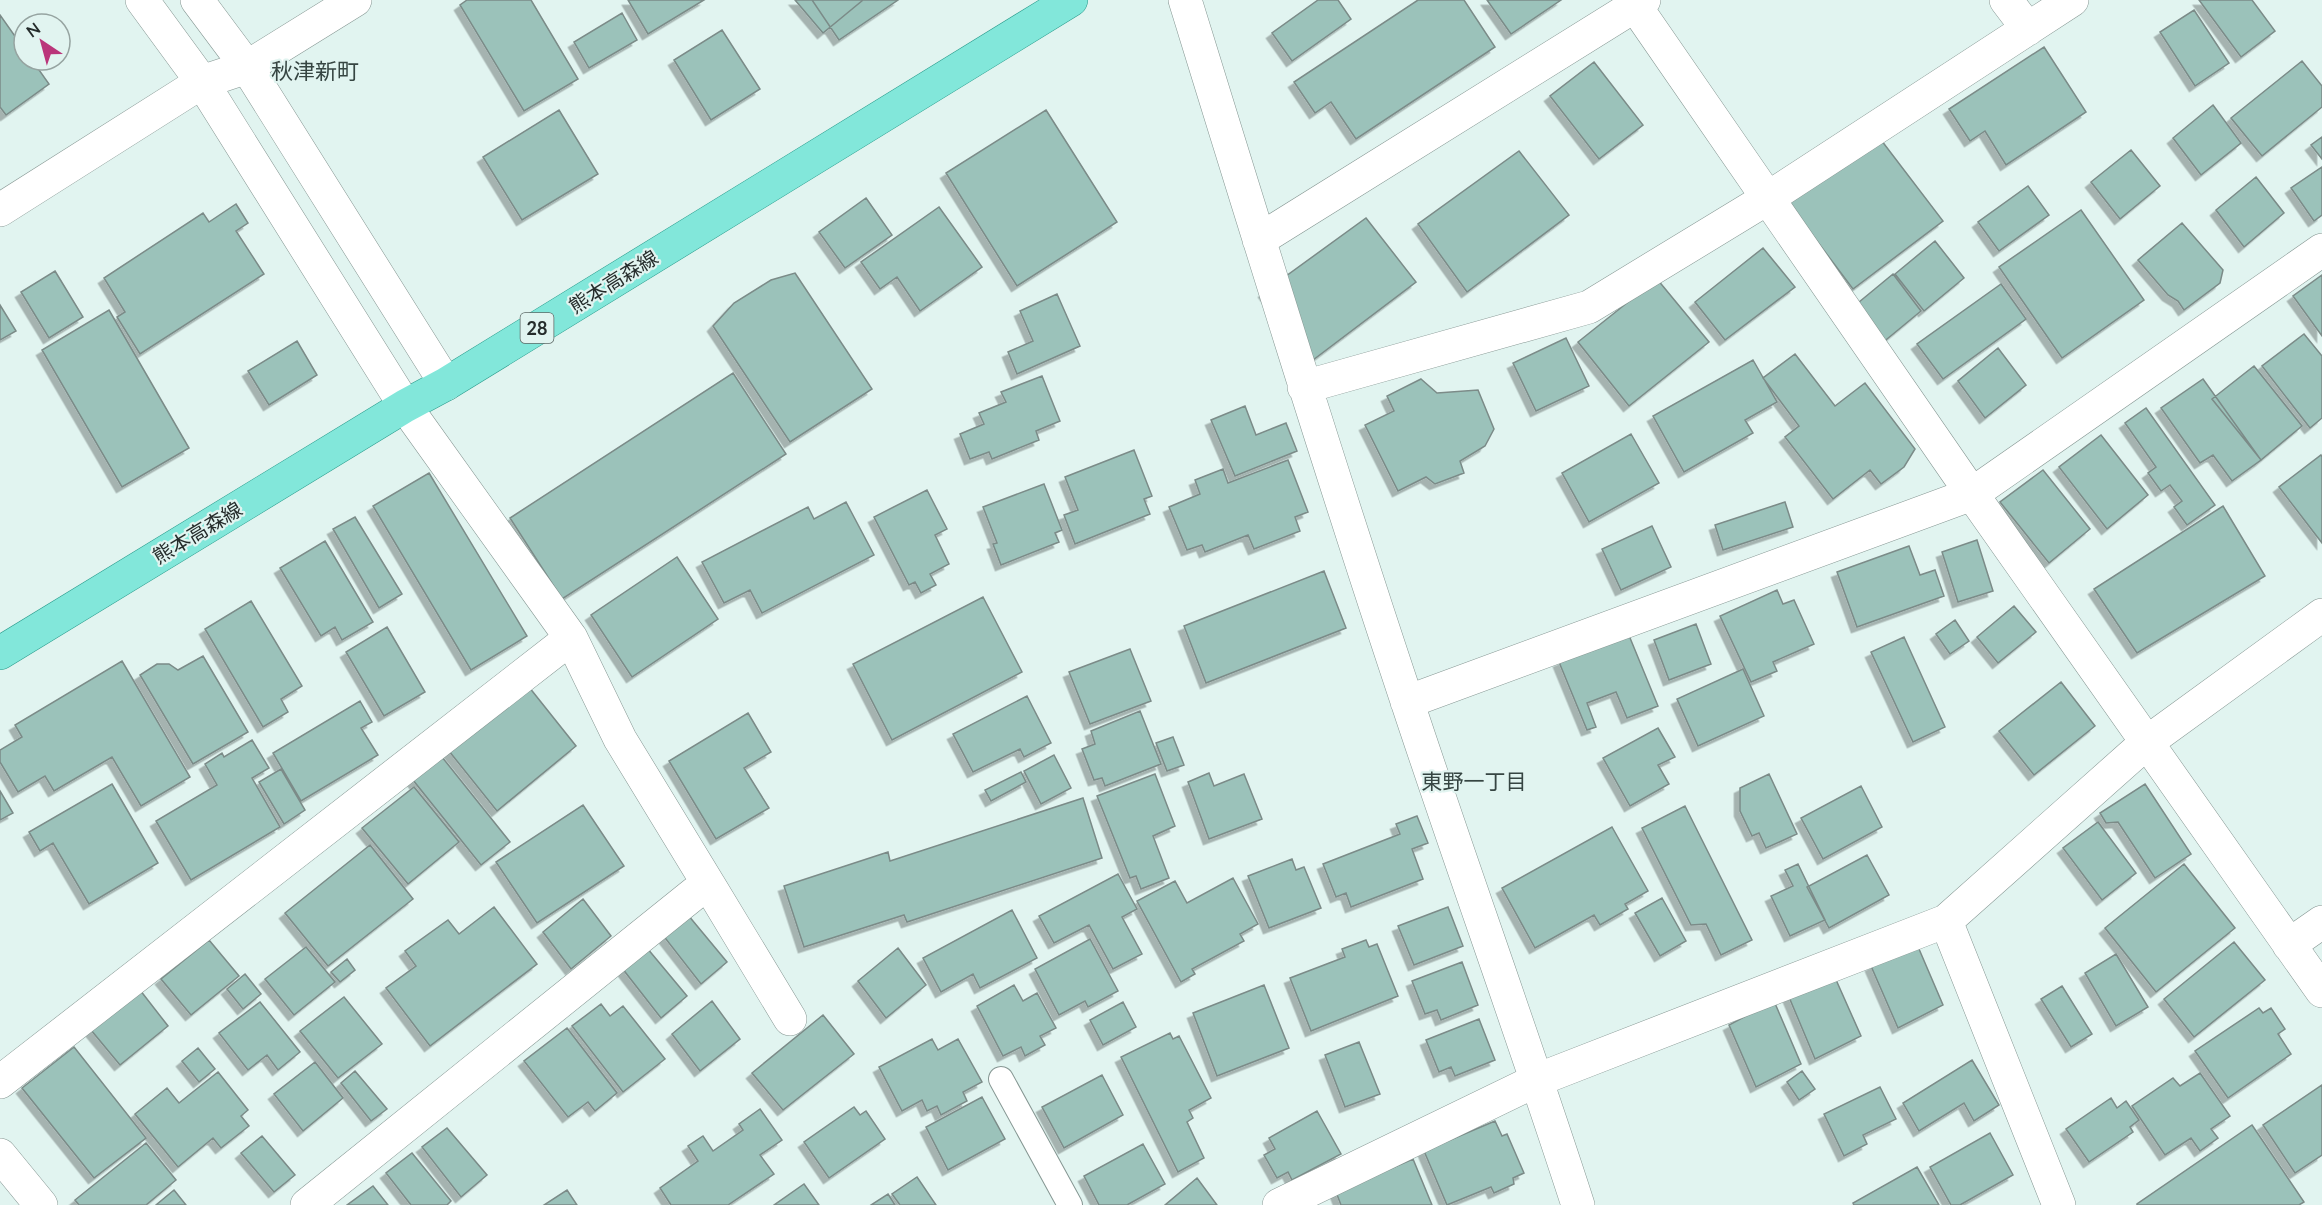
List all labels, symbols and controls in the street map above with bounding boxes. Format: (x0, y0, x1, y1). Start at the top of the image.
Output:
north arrow (12, 12, 72, 72)
text: N (22, 18, 43, 41)
district label: 秋津新町 (271, 57, 359, 84)
street label: 熊本高森線 (564, 244, 662, 318)
road number: 28 (520, 313, 554, 343)
street label: 熊本高森線 (148, 496, 246, 568)
district label: 東野一丁目 (1422, 768, 1527, 793)

